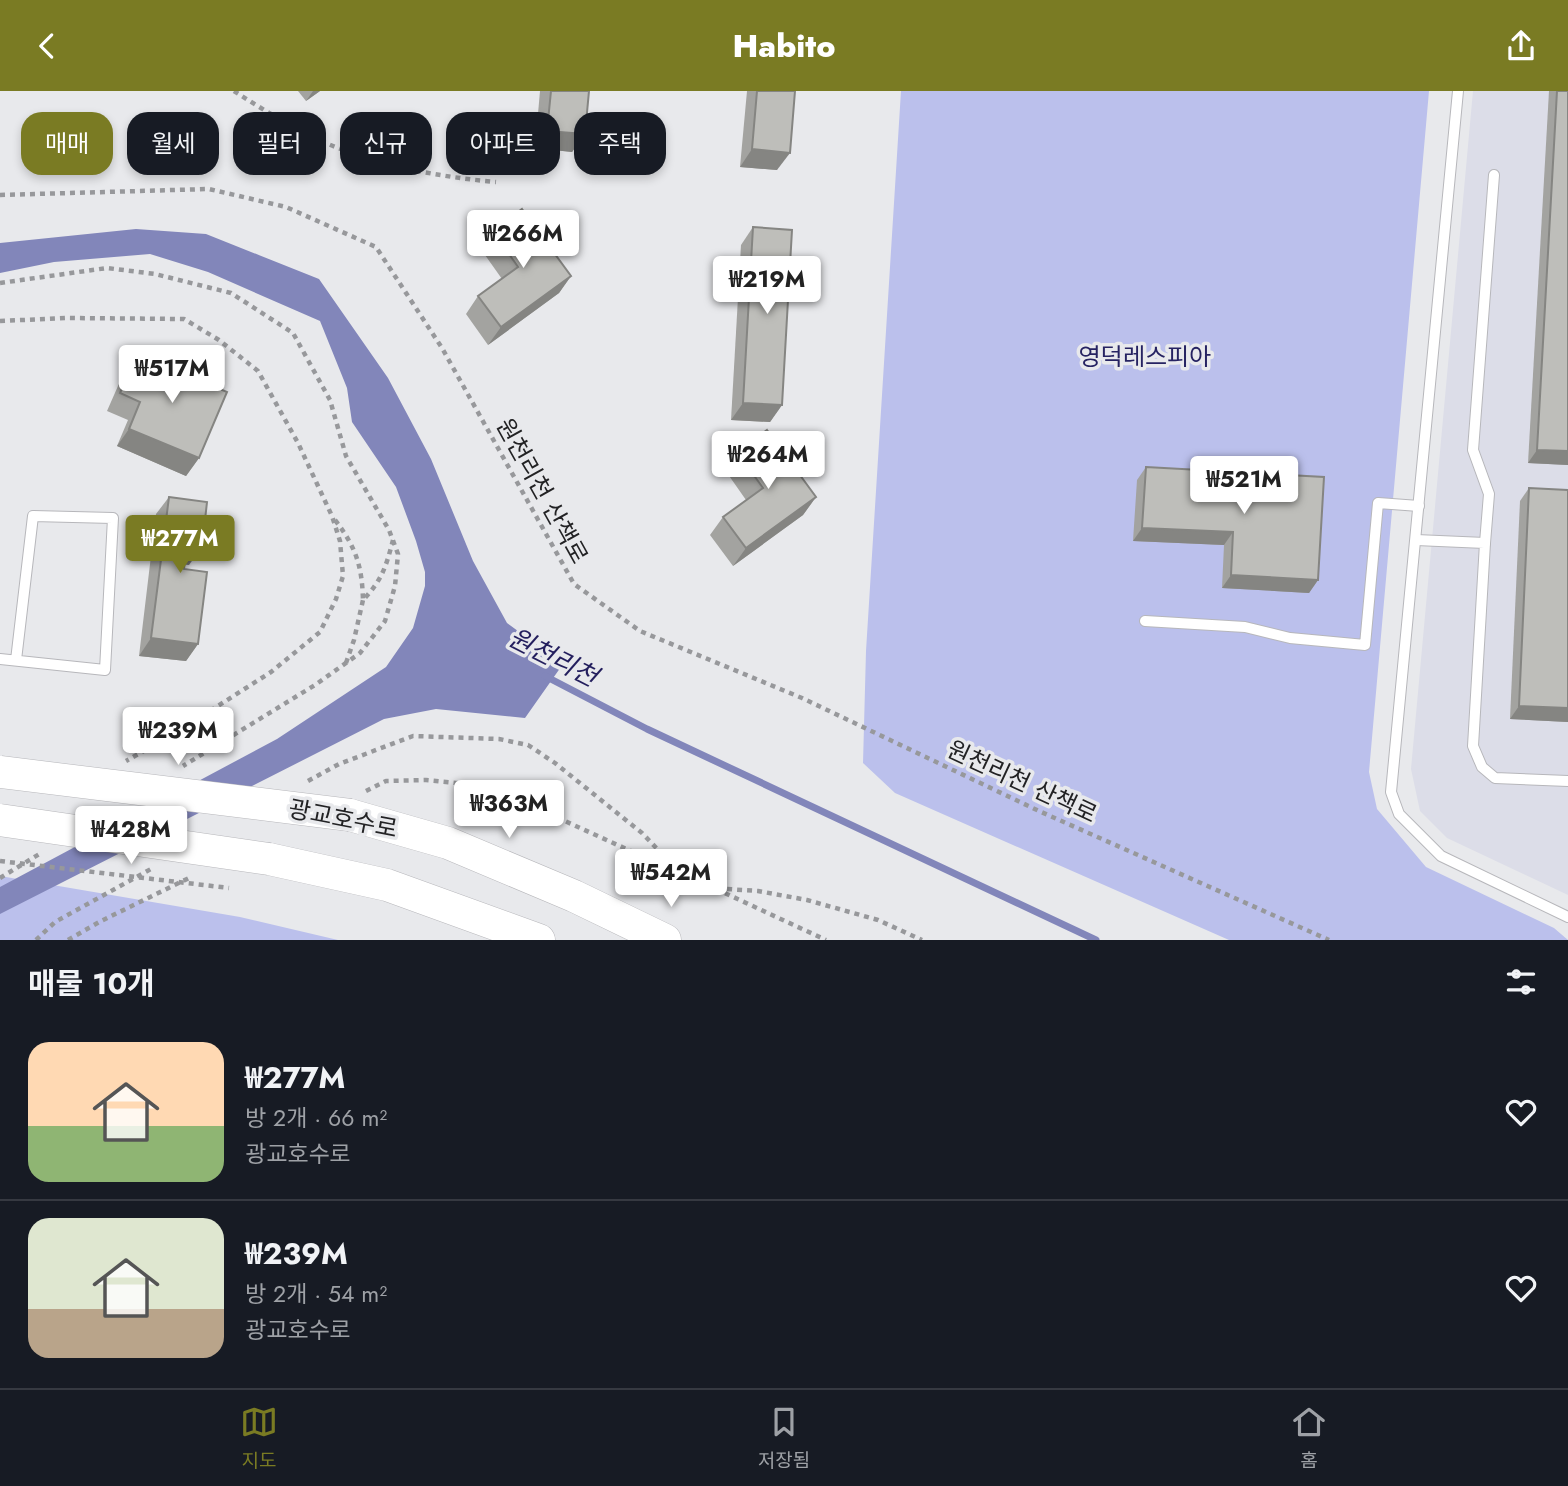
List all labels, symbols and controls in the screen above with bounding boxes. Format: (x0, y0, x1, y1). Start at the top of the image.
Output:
text: Habito (732, 23, 836, 69)
icon: back (28, 27, 66, 65)
icon: share (1502, 27, 1540, 65)
chip: 매매 (21, 112, 113, 175)
chip: 월세 (127, 112, 219, 175)
chip: 필터 (233, 112, 326, 175)
chip: 신규 (340, 112, 432, 175)
chip: 아파트 (446, 112, 560, 175)
chip: 주택 (574, 112, 666, 175)
pin: ₩266M (474, 211, 572, 270)
text: ₩266M (483, 216, 563, 250)
pin: ₩219M (718, 257, 816, 316)
text: ₩219M (729, 262, 805, 296)
park label: 영덕레스피아 (1079, 339, 1211, 374)
pin: ₩517M (123, 345, 221, 405)
text: ₩517M (135, 351, 209, 385)
street label: 원천리천 산책로 (488, 412, 597, 570)
pin: ₩264M (719, 431, 817, 491)
text: ₩264M (728, 437, 808, 471)
pin: ₩521M (1195, 457, 1293, 516)
text: ₩521M (1206, 462, 1282, 496)
pin: ₩277M (131, 515, 229, 575)
text: ₩277M (142, 521, 218, 555)
water label: 원천리천 (502, 618, 607, 697)
pin: ₩239M (129, 707, 227, 767)
text: ₩239M (139, 713, 217, 747)
street label: 원천리천 산책로 (942, 732, 1103, 832)
pin: ₩363M (460, 781, 558, 840)
text: ₩363M (470, 786, 548, 820)
street label: 광교호수로 (286, 791, 401, 846)
pin: ₩428M (82, 807, 180, 866)
text: ₩428M (91, 812, 171, 846)
pin: ₩542M (622, 849, 720, 909)
text: ₩542M (631, 855, 711, 889)
text: 매물 10개 (28, 962, 155, 1005)
icon: filters (1502, 963, 1540, 1001)
text: ₩277M (245, 1056, 345, 1099)
icon: home (84, 1070, 168, 1154)
icon: heart (1502, 1093, 1540, 1131)
text: 방 2개 · 66 m² (245, 1101, 387, 1135)
text: 광교호수로 (245, 1137, 351, 1171)
text: ₩239M (245, 1232, 348, 1275)
icon: home (84, 1246, 168, 1330)
icon: heart (1502, 1269, 1540, 1307)
text: 방 2개 · 54 m² (245, 1277, 387, 1311)
text: 광교호수로 (245, 1313, 351, 1347)
tab: 지도 (240, 1403, 278, 1474)
tab: 저장됨 (758, 1403, 810, 1474)
tab: 홈 (1290, 1403, 1328, 1474)

